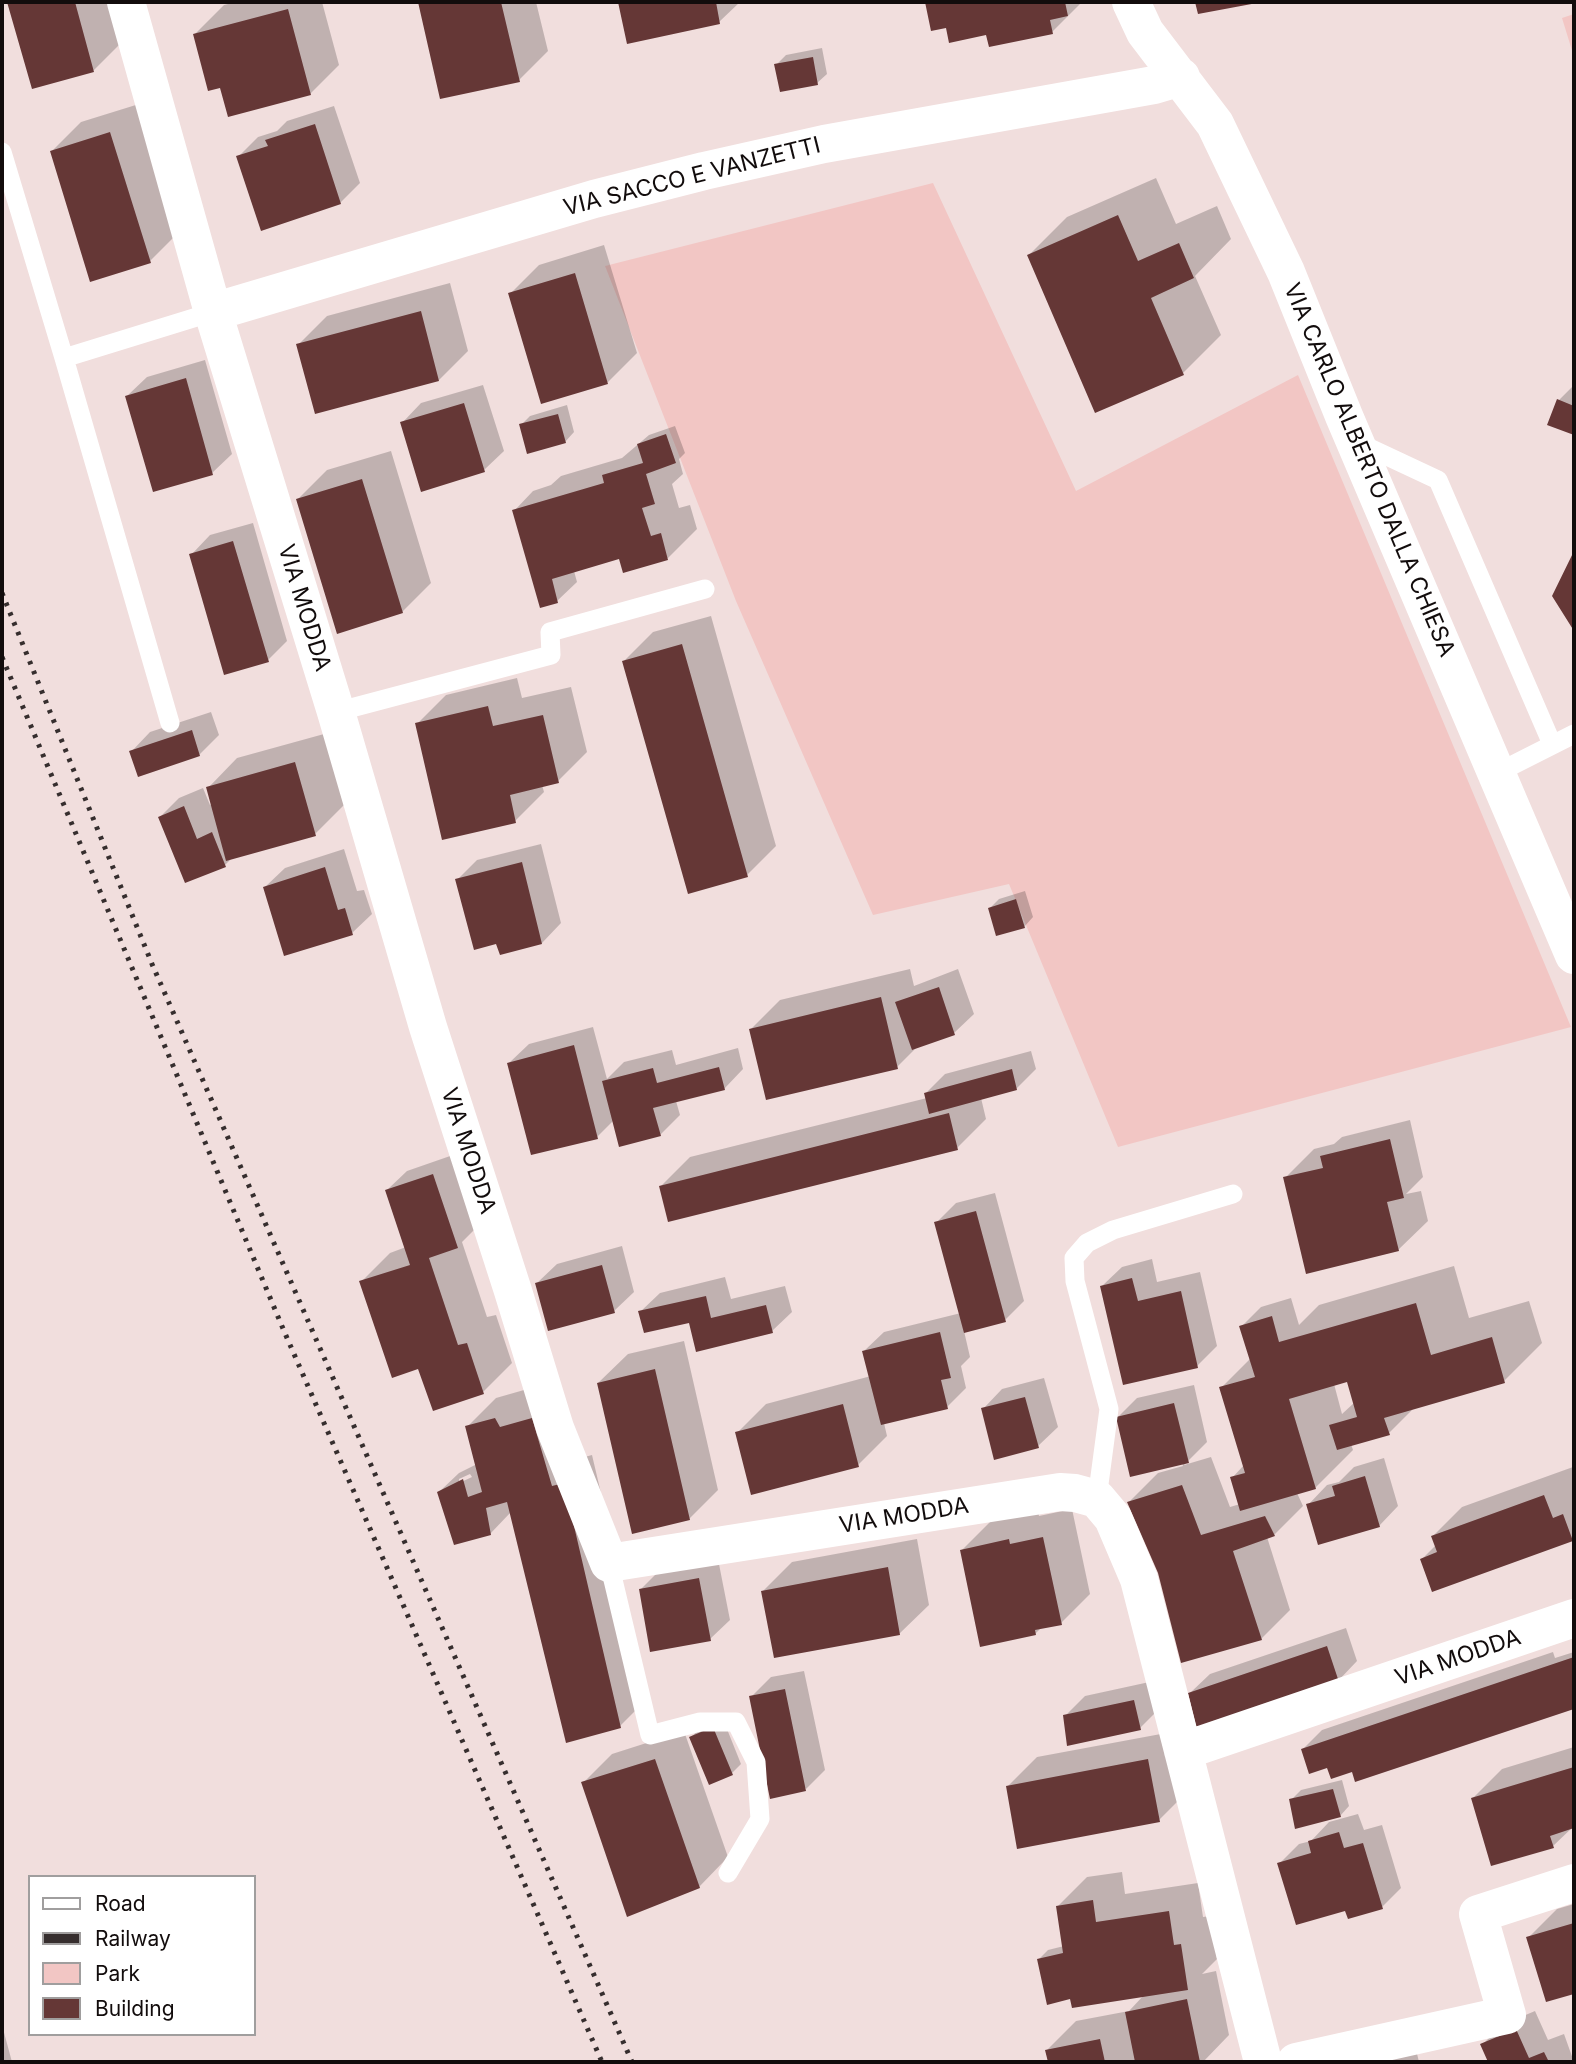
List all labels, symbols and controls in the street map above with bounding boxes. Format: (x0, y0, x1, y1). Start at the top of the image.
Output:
street label: VIA SACCO E VANZETTI (561, 132, 823, 222)
street label: VIA CARLO ALBERTO DALLA CHIESA (1278, 279, 1460, 661)
street label: VIA MODDA (272, 541, 336, 675)
street label: VIA MODDA (435, 1084, 501, 1218)
street label: VIA MODDA (837, 1492, 971, 1540)
street label: VIA MODDA (1392, 1624, 1524, 1692)
legend (28, 1875, 256, 2036)
text: Road (95, 1891, 146, 1916)
text: Railway (95, 1926, 171, 1951)
text: Park (95, 1961, 140, 1986)
text: Building (95, 1996, 175, 2021)

